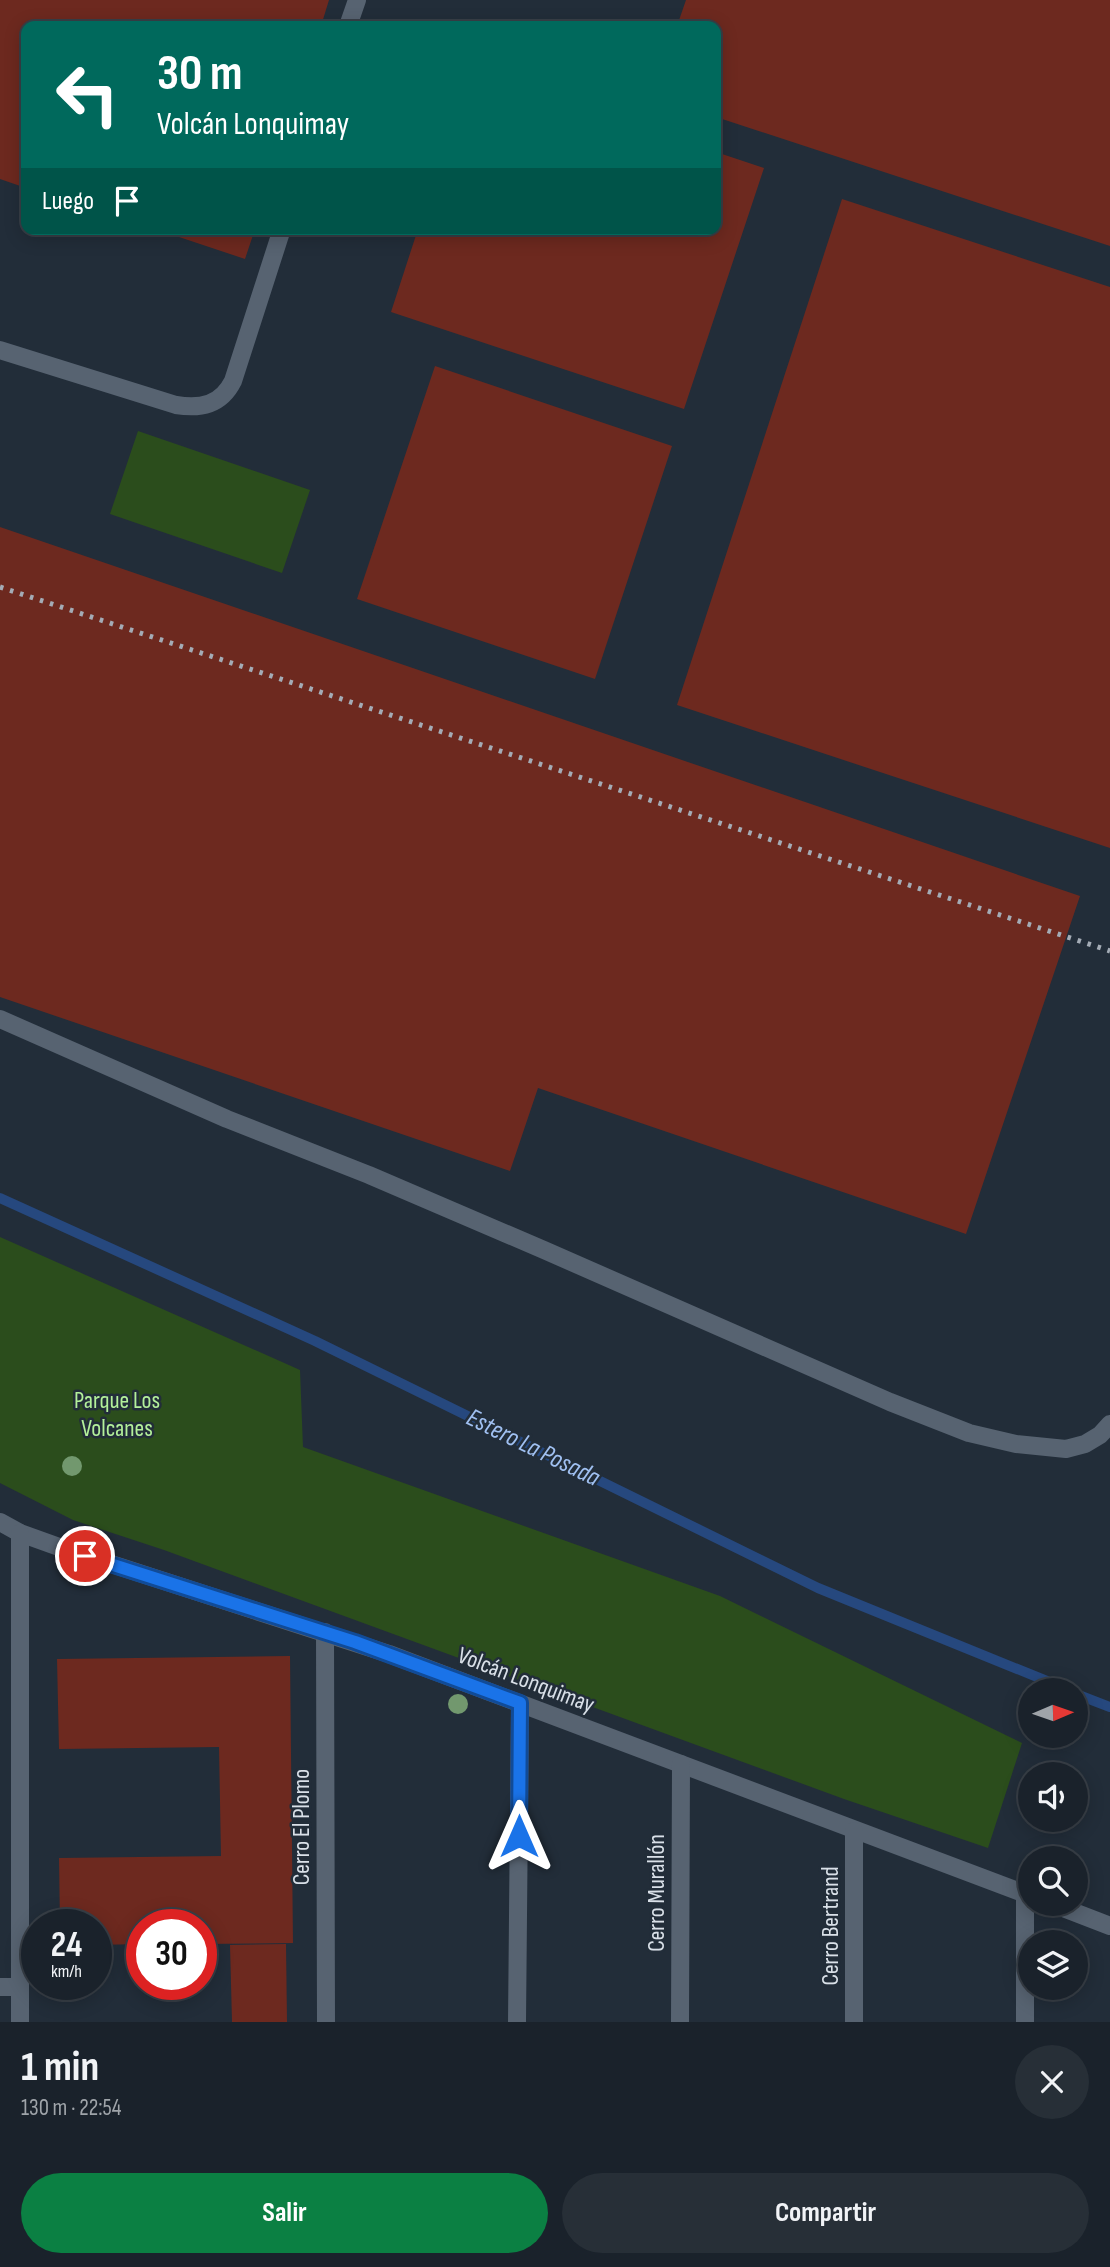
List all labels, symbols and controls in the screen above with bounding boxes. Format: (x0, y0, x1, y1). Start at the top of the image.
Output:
text: 30 m (157, 45, 242, 104)
icon: left (42, 49, 133, 140)
text: Volcán Lonquimay (157, 105, 349, 144)
icon: arrive (108, 182, 146, 220)
text: Luego (42, 186, 94, 217)
park label: Parque Los Volcanes (74, 1386, 160, 1443)
water label: Estero La Posada (461, 1402, 605, 1494)
pin (55, 1526, 115, 1586)
icon: arrive (66, 1537, 104, 1575)
street label: Volcán Lonquimay (454, 1641, 598, 1719)
north arrow (1018, 1678, 1088, 1748)
map controls (1018, 1678, 1088, 2000)
button: sound (1018, 1762, 1088, 1832)
street label: Cerro El Plomo (287, 1769, 316, 1885)
position arrow (482, 1799, 556, 1873)
street label: Cerro Murallón (642, 1834, 671, 1952)
button: search (1018, 1846, 1088, 1916)
street label: Cerro Bertrand (816, 1866, 845, 1986)
speed limit sign: 30 (126, 1909, 217, 2000)
text: 24 (51, 1924, 82, 1967)
button: layers (1018, 1930, 1088, 2000)
text: km/h (51, 1961, 82, 1982)
text: 1 min (21, 2042, 99, 2093)
button: close (1015, 2045, 1089, 2119)
text: 130 m · 22:54 (21, 2094, 122, 2122)
button: Salir (21, 2173, 548, 2253)
button: Compartir (562, 2173, 1089, 2253)

